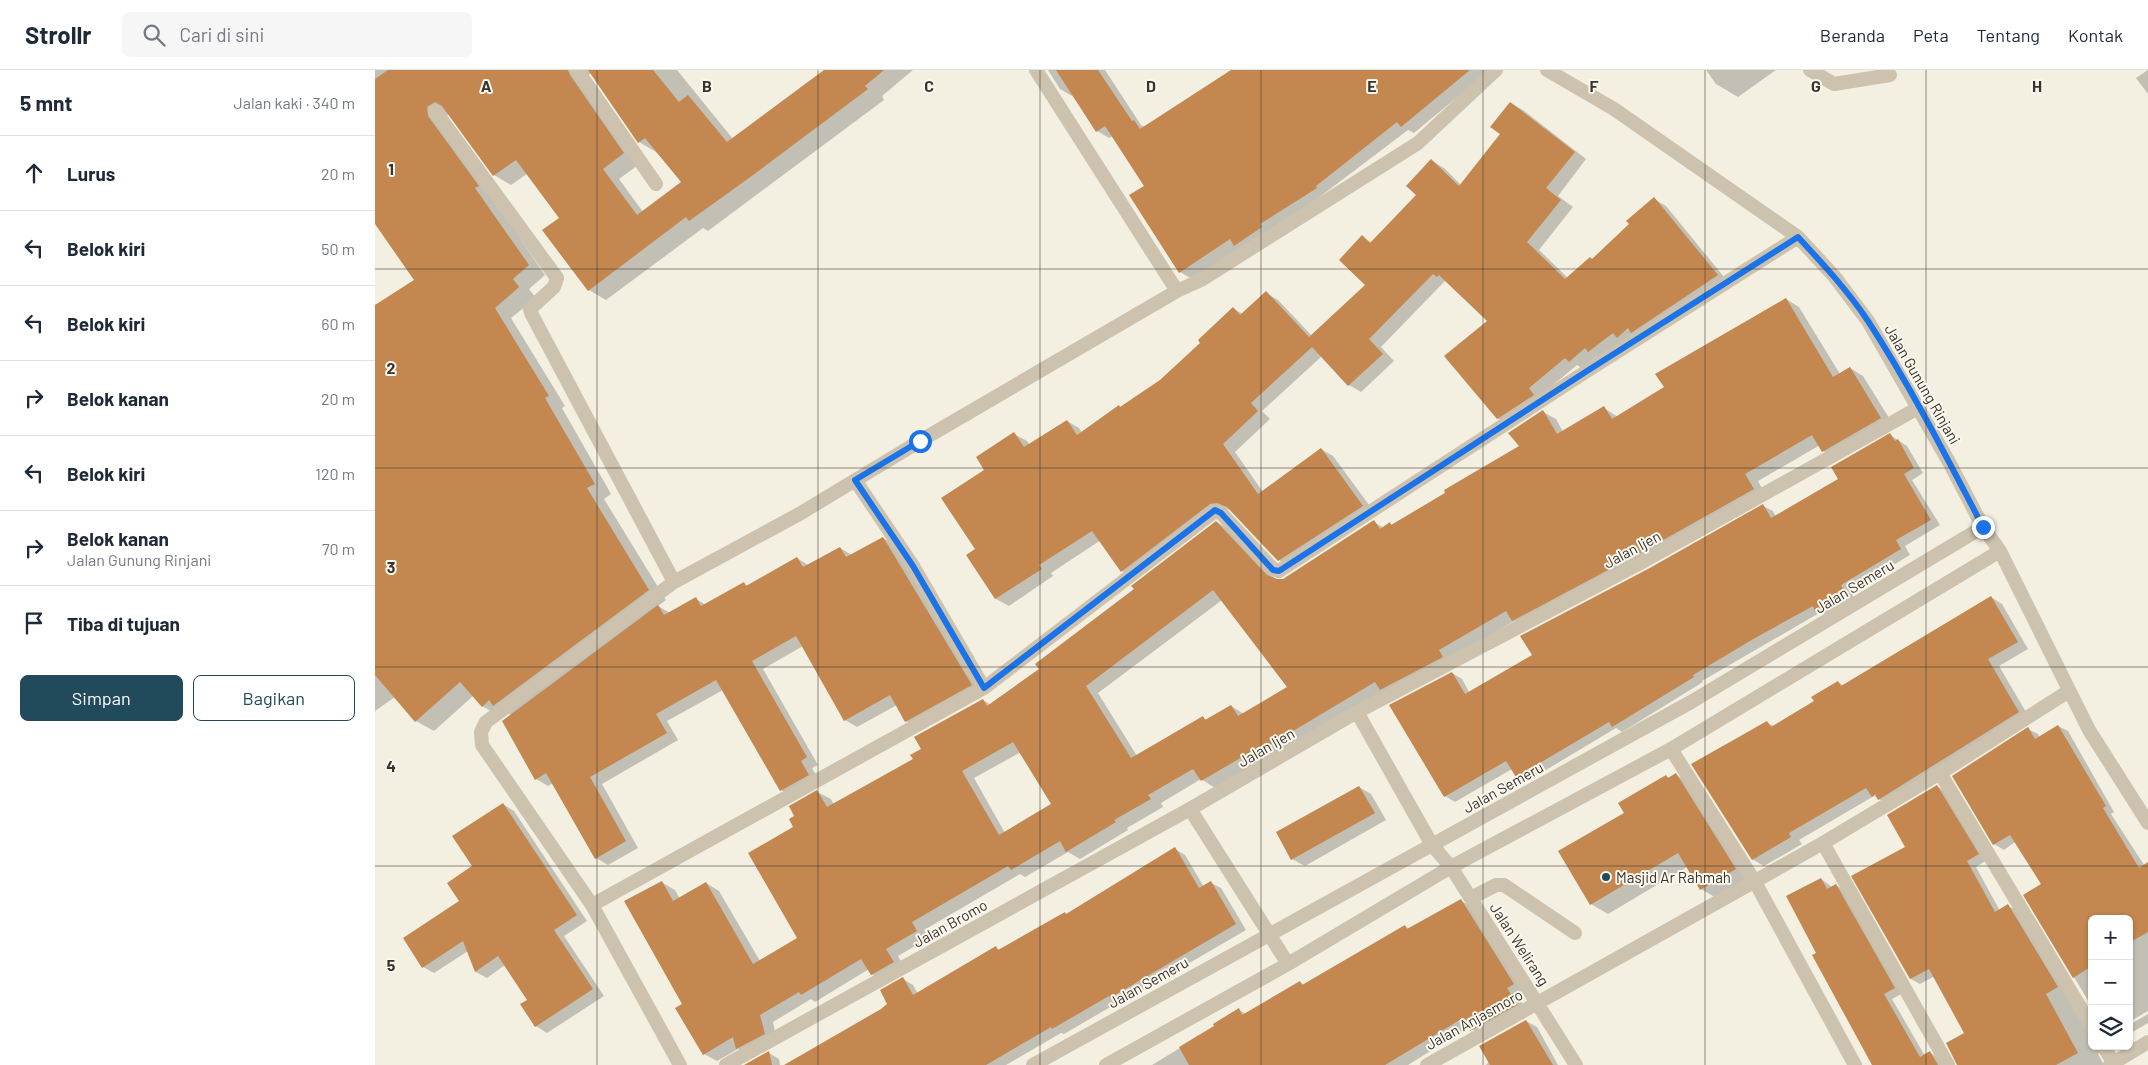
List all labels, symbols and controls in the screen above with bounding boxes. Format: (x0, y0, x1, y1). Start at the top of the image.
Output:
search box (122, 12, 472, 57)
text: Strollr (25, 20, 92, 49)
icon: search (140, 21, 168, 49)
text: Cari di sini (180, 23, 264, 46)
text: Beranda (1820, 24, 1885, 46)
text: Peta (1913, 24, 1949, 46)
text: Tentang (1977, 24, 2040, 46)
text: Kontak (2068, 24, 2123, 46)
text: A (481, 76, 492, 95)
text: B (702, 76, 712, 95)
text: C (924, 76, 934, 95)
text: D (1146, 76, 1156, 95)
text: E (1367, 76, 1377, 95)
text: F (1590, 76, 1599, 95)
text: G (1811, 76, 1821, 95)
text: H (2032, 76, 2042, 95)
text: 5 mnt (20, 90, 73, 115)
text: Jalan kaki · 340 m (233, 93, 355, 112)
icon: ahead (20, 159, 48, 187)
text: 1 (388, 159, 394, 178)
text: Lurus (67, 162, 115, 185)
text: 20 m (321, 164, 355, 183)
icon: left (20, 234, 48, 262)
text: Belok kiri (67, 237, 145, 260)
text: 50 m (321, 239, 355, 258)
icon: left (20, 309, 48, 337)
text: Belok kiri (67, 312, 145, 335)
text: 60 m (321, 314, 355, 333)
street label: Jalan Gunung Rinjani (1881, 321, 1965, 447)
text: 2 (387, 358, 396, 377)
icon: right (20, 384, 48, 412)
text: Belok kanan (67, 387, 169, 410)
text: 20 m (321, 389, 355, 408)
route start (909, 430, 932, 453)
icon: left (20, 459, 48, 487)
text: Belok kiri (67, 462, 145, 485)
text: 120 m (315, 464, 355, 483)
route end (1972, 516, 1995, 539)
street label: Jalan Ijen (1600, 526, 1664, 572)
text: Belok kanan (67, 527, 169, 550)
icon: right (20, 534, 48, 562)
text: 70 m (322, 539, 355, 558)
text: Jalan Gunung Rinjani (67, 550, 211, 569)
street label: Jalan Semeru (1811, 555, 1897, 617)
text: 3 (387, 557, 395, 576)
icon: arrive (20, 609, 48, 637)
text: Tiba di tujuan (67, 612, 180, 635)
button: Simpan (20, 675, 183, 721)
button: Bagikan (193, 675, 355, 721)
street label: Jalan Ijen (1235, 724, 1297, 770)
text: 4 (386, 756, 396, 775)
street label: Jalan Semeru (1460, 758, 1546, 816)
place label: Masjid Ar Rahmah (1616, 868, 1731, 886)
marker: Masjid Ar Rahmah (1600, 871, 1612, 883)
street label: Jalan Bromo (910, 895, 990, 951)
street label: Jalan Welirang (1486, 899, 1554, 989)
map controls (2088, 915, 2133, 1050)
button: + (2088, 915, 2133, 960)
street label: Jalan Semeru (1105, 953, 1191, 1011)
text: 5 (387, 955, 396, 974)
button: − (2088, 960, 2133, 1005)
street label: Jalan Anjasmoro (1422, 985, 1526, 1053)
button: layers (2088, 1005, 2133, 1050)

